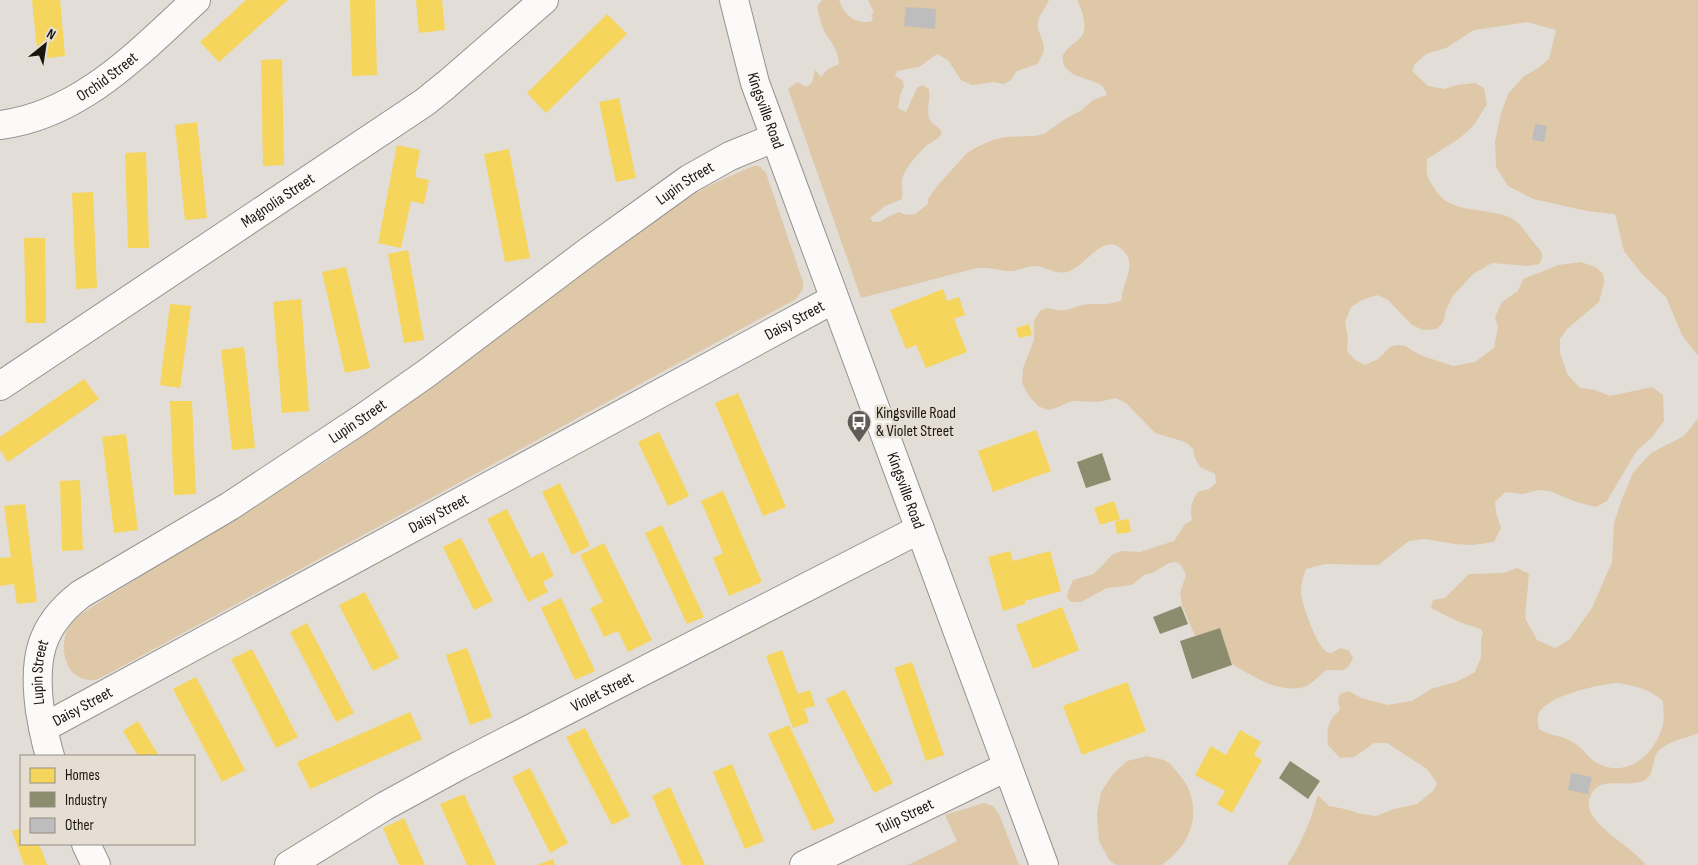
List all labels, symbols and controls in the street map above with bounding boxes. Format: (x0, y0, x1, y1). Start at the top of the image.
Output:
north arrow (20, 20, 70, 70)
text: N (44, 25, 59, 43)
street label: Orchid Street (73, 48, 142, 106)
street label: Kingsville Road (743, 70, 788, 151)
street label: Lupin Street (652, 157, 717, 209)
street label: Magnolia Street (237, 169, 318, 232)
street label: Daisy Street (761, 296, 828, 344)
street label: Lupin Street (325, 395, 390, 447)
place label: Kingsville Road & Violet Street (876, 404, 956, 441)
bus stop icon: Kingsville Road & Violet Street (846, 409, 872, 443)
street label: Kingsville Road (883, 450, 928, 531)
street label: Daisy Street (405, 490, 472, 537)
street label: Lupin Street (28, 637, 53, 706)
street label: Violet Street (568, 668, 637, 716)
street label: Daisy Street (49, 683, 116, 730)
legend (20, 755, 195, 845)
text: Homes (65, 766, 100, 785)
text: Industry (65, 791, 107, 810)
street label: Tulip Street (873, 794, 937, 838)
text: Other (65, 816, 94, 835)

